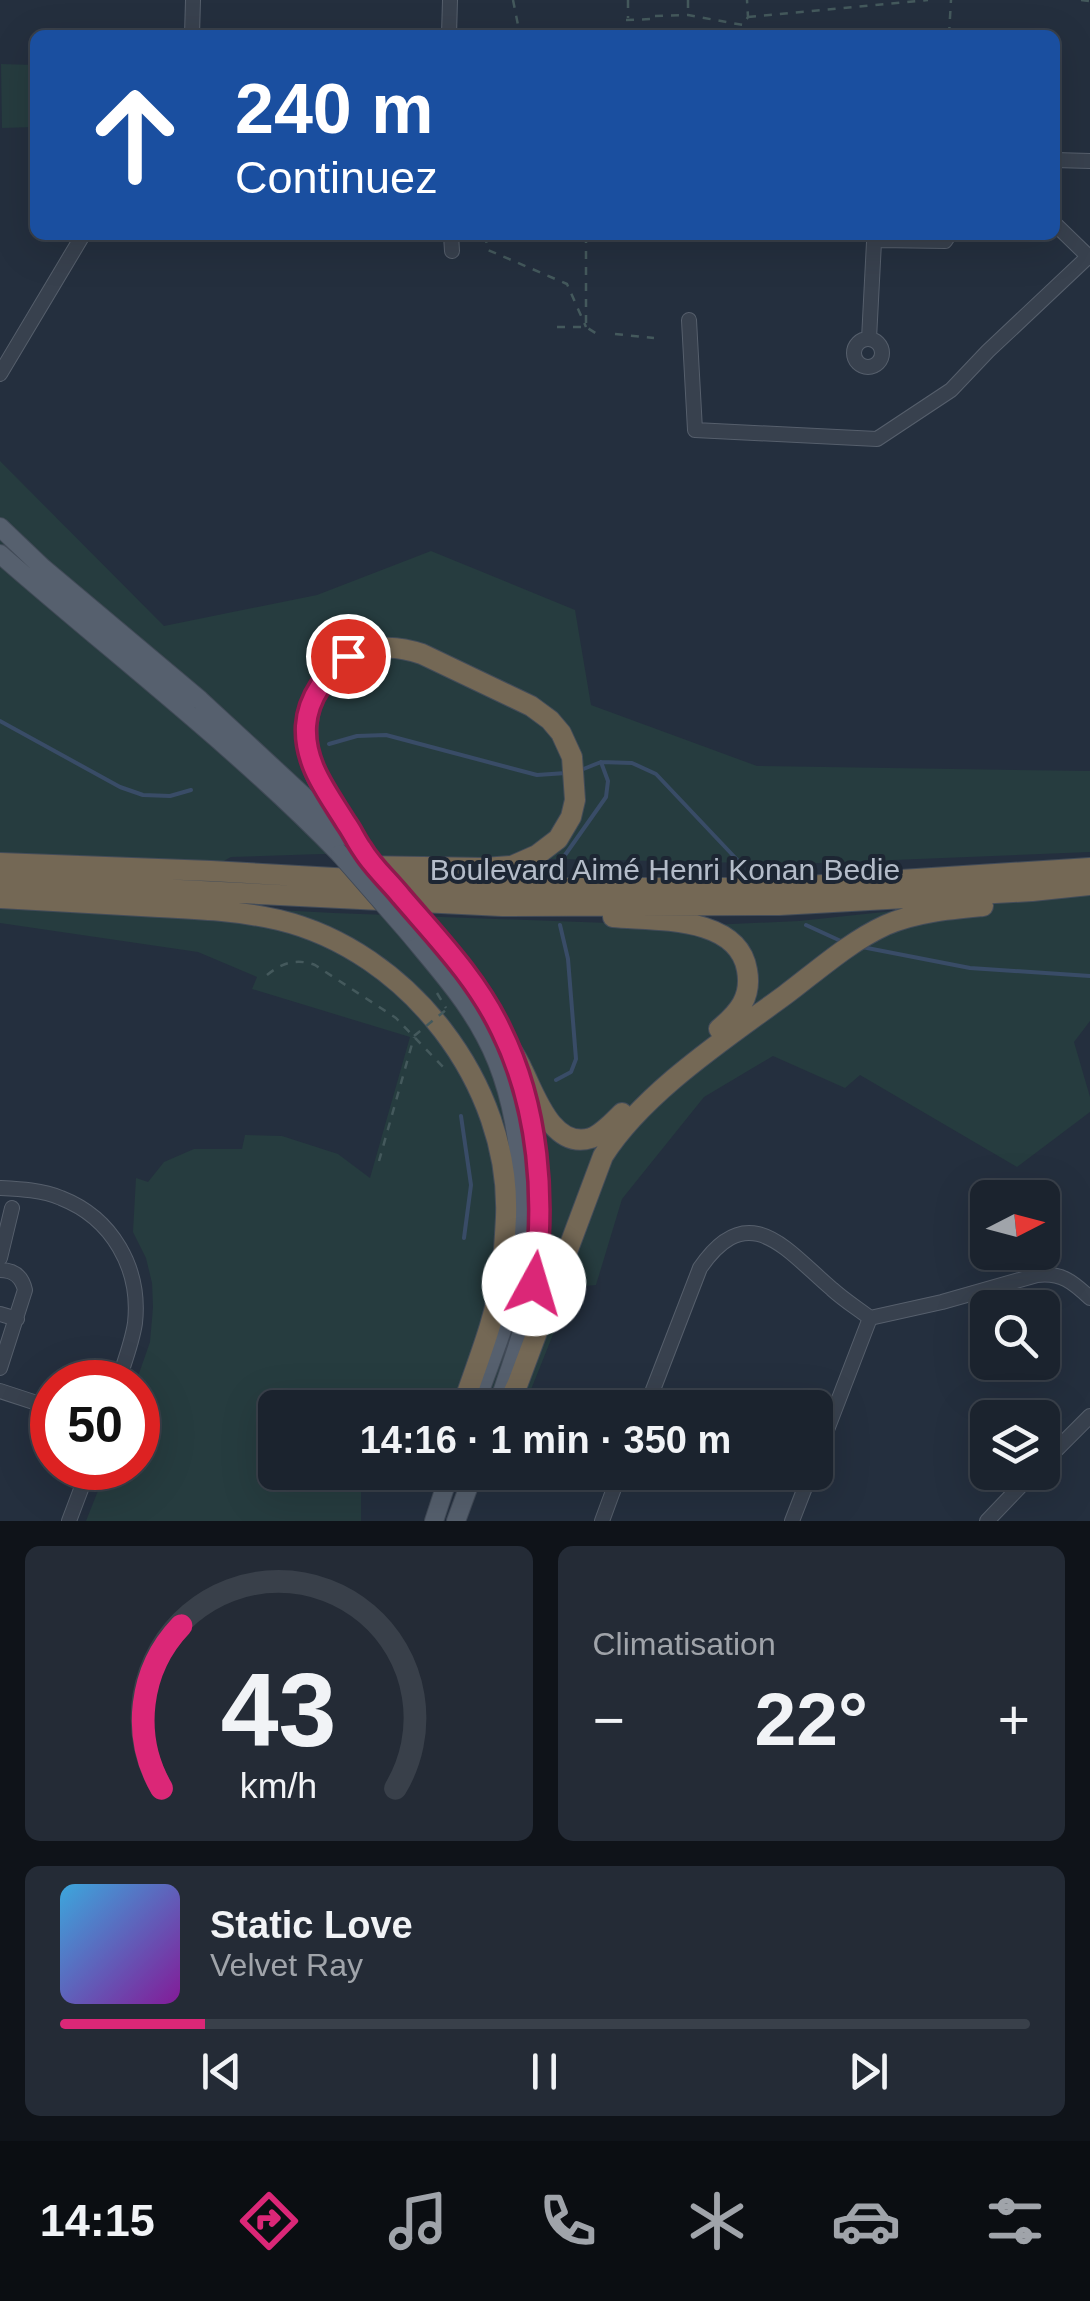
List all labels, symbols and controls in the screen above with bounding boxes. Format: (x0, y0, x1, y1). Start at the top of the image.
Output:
icon: ahead (70, 70, 200, 200)
text: 240 m (235, 70, 433, 148)
text: Continuez (235, 152, 438, 203)
pin (306, 614, 391, 699)
icon: arrive (321, 629, 376, 684)
street label: Boulevard Aimé Henri Konan Bedie (430, 853, 900, 886)
north arrow (970, 1180, 1060, 1270)
map controls (970, 1180, 1060, 1490)
position arrow (482, 1232, 586, 1336)
button: search (970, 1290, 1060, 1380)
speed limit sign: 50 (30, 1360, 160, 1490)
button: layers (970, 1400, 1060, 1490)
text: 14:16 · 1 min · 350 m (360, 1419, 731, 1461)
text: Climatisation (593, 1626, 776, 1662)
text: 43 (221, 1652, 337, 1768)
text: 22° (755, 1677, 868, 1761)
text: − (593, 1689, 625, 1751)
text: + (998, 1689, 1030, 1751)
text: km/h (240, 1766, 317, 1806)
text: Static Love (210, 1904, 413, 1946)
text: Velvet Ray (210, 1947, 363, 1983)
icon: previous (194, 2044, 249, 2099)
icon: pause (517, 2044, 572, 2099)
icon: next (841, 2044, 896, 2099)
icon: directions (234, 2186, 304, 2256)
icon: music (383, 2186, 453, 2256)
icon: phone (533, 2186, 603, 2256)
icon: climate (682, 2186, 752, 2256)
icon: car (831, 2186, 901, 2256)
icon: filters (980, 2186, 1050, 2256)
text: 14:15 (40, 2195, 155, 2246)

